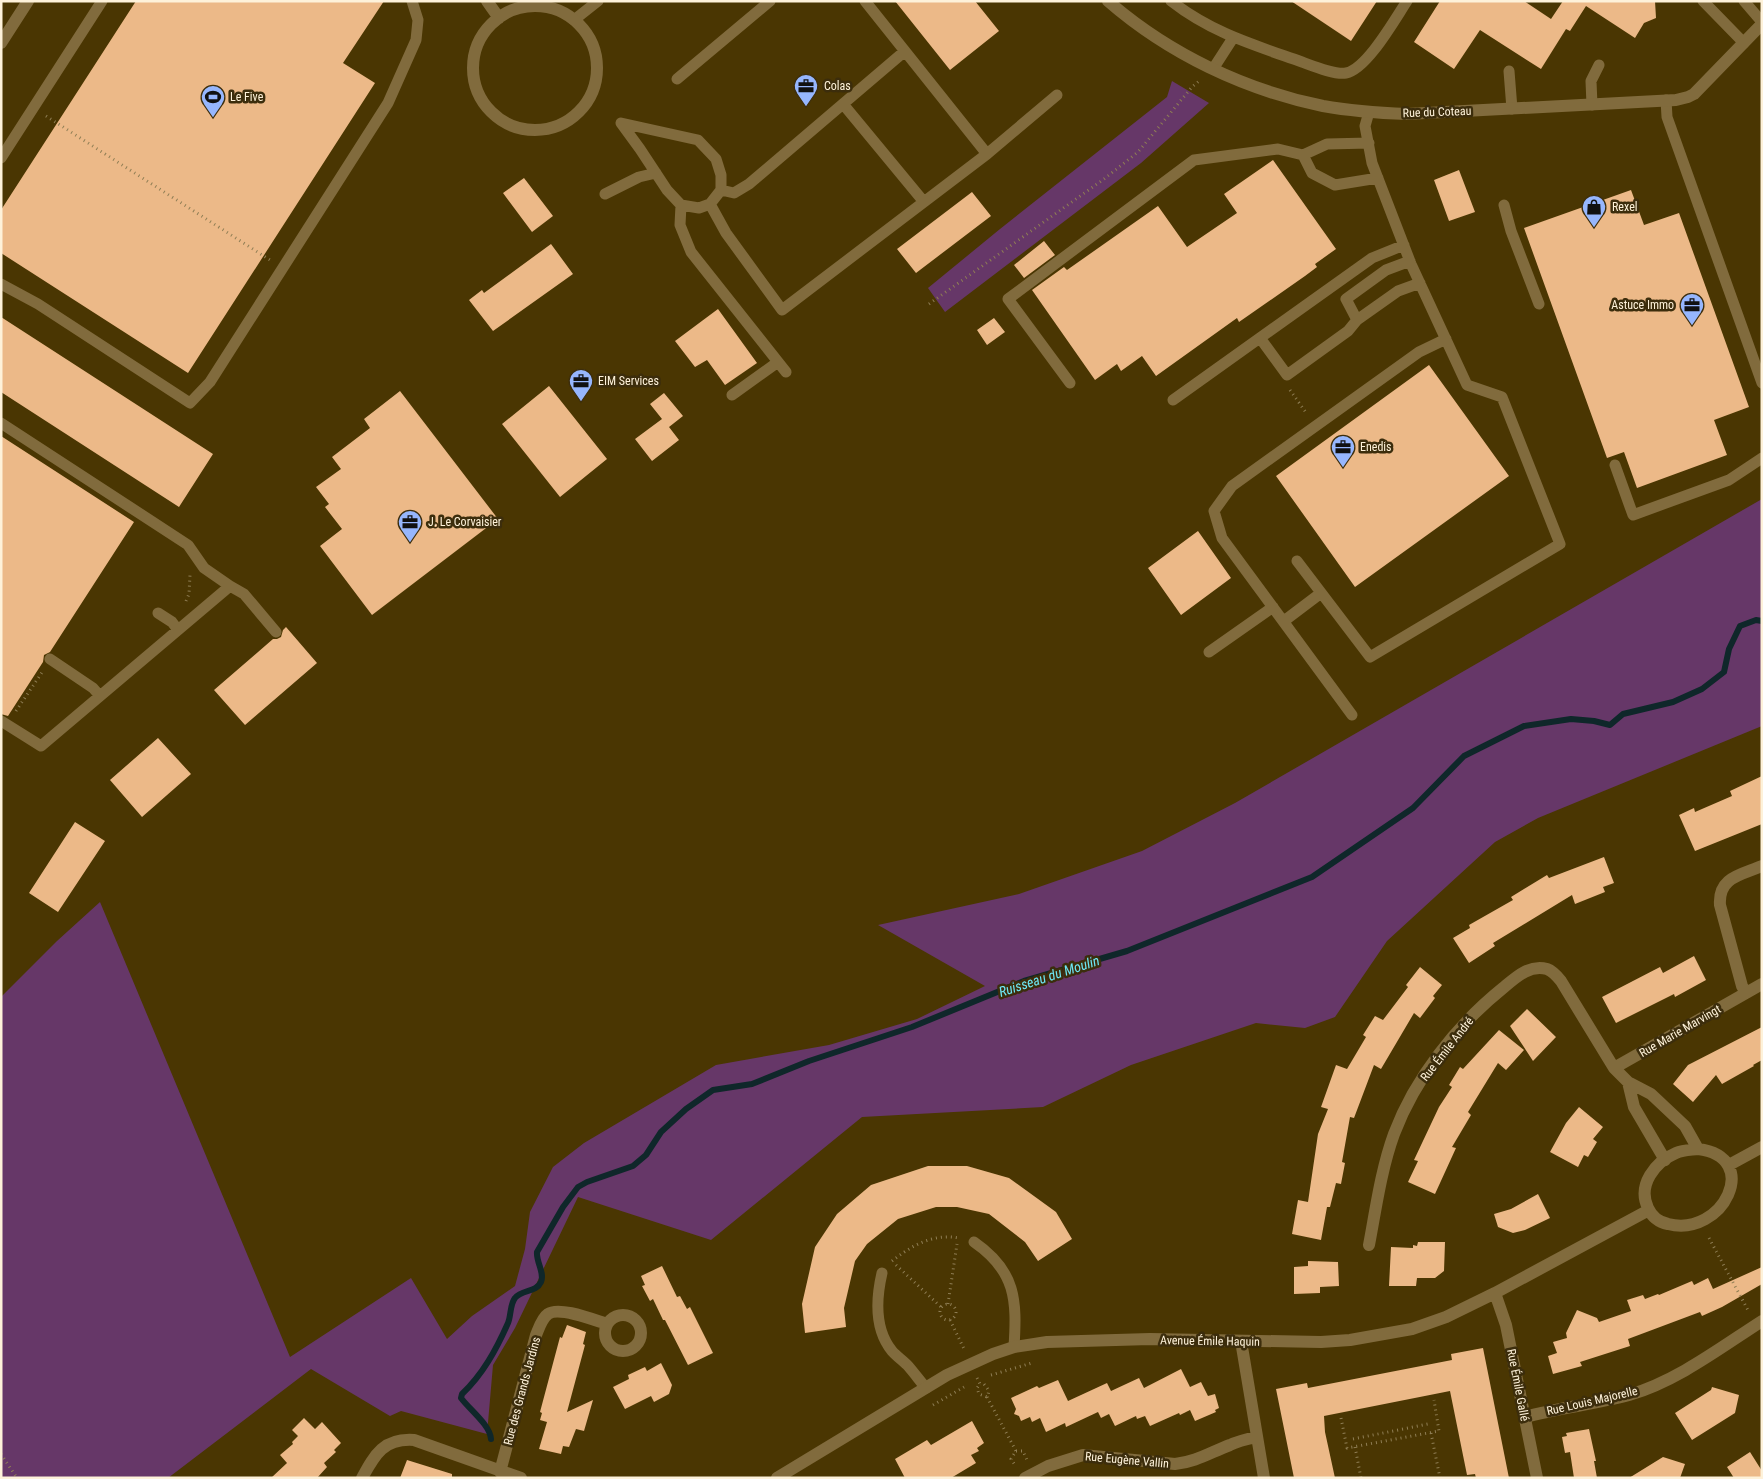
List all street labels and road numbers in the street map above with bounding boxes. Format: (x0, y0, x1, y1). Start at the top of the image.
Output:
street label: Rue du Coteau (1402, 104, 1472, 120)
street label: Rue Marie Marvingt (1637, 1002, 1724, 1060)
street label: Rue Émile André (1417, 1013, 1477, 1084)
street label: Avenue Émile Haquin (1160, 1332, 1260, 1349)
street label: Rue des Grands Jardins (501, 1335, 543, 1447)
street label: Rue Émile Gallé (1504, 1347, 1533, 1423)
street label: Rue Louis Majorelle (1545, 1384, 1639, 1418)
street label: Rue Eugène Vallin (1084, 1449, 1170, 1471)

